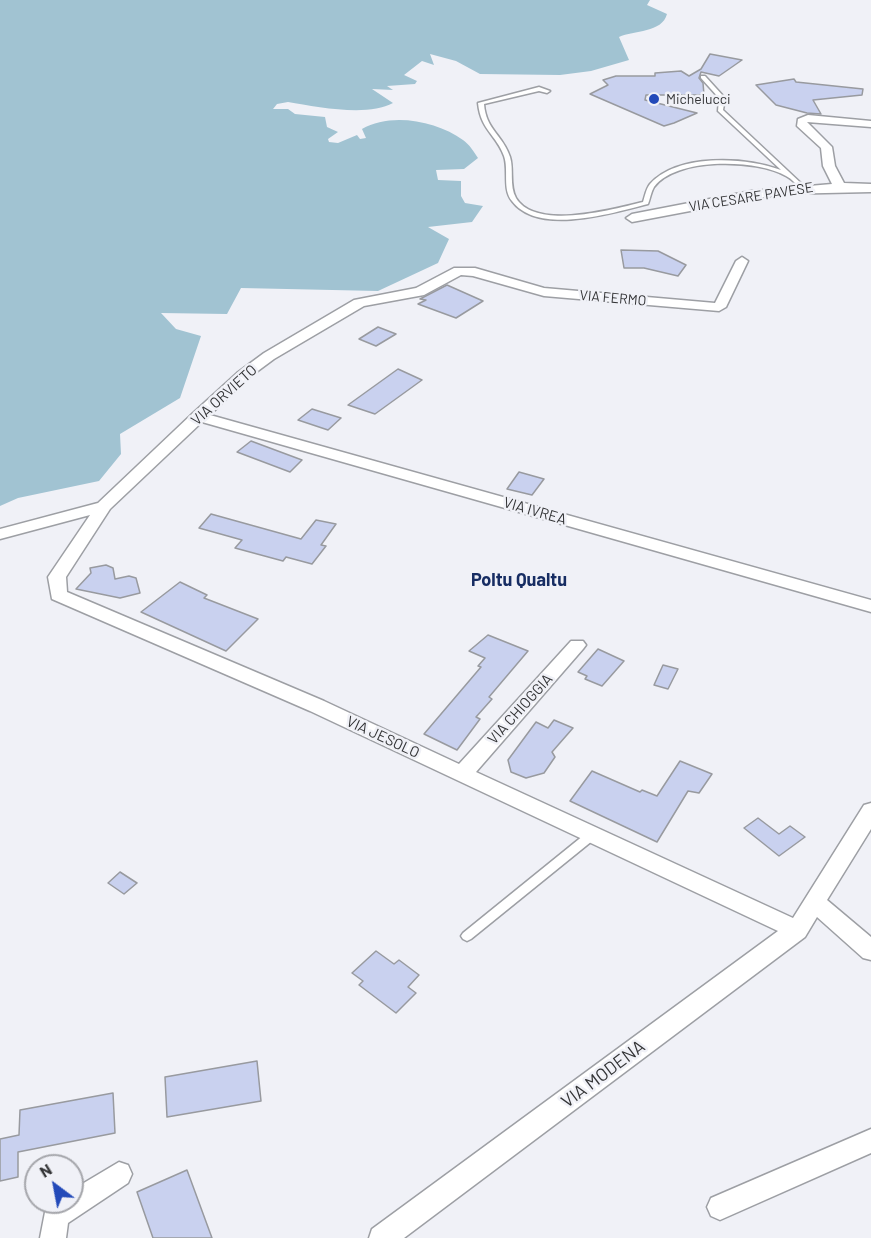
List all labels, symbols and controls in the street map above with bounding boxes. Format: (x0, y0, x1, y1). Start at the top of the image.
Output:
place label: Michelucci (666, 91, 731, 107)
marker: Michelucci (647, 92, 661, 106)
street label: VIA CESARE PAVESE (688, 179, 814, 215)
street label: VIA FERMO (579, 287, 647, 309)
street label: VIA ORVIETO (187, 361, 261, 429)
street label: VIA IVREA (501, 493, 569, 529)
district label: Poltu Qualtu (471, 569, 567, 591)
street label: VIA CHIOGGIA (484, 670, 556, 748)
street label: VIA JESOLO (344, 712, 422, 762)
street label: VIA MODENA (557, 1036, 649, 1112)
north arrow (24, 1154, 84, 1214)
text: N (36, 1159, 55, 1181)

